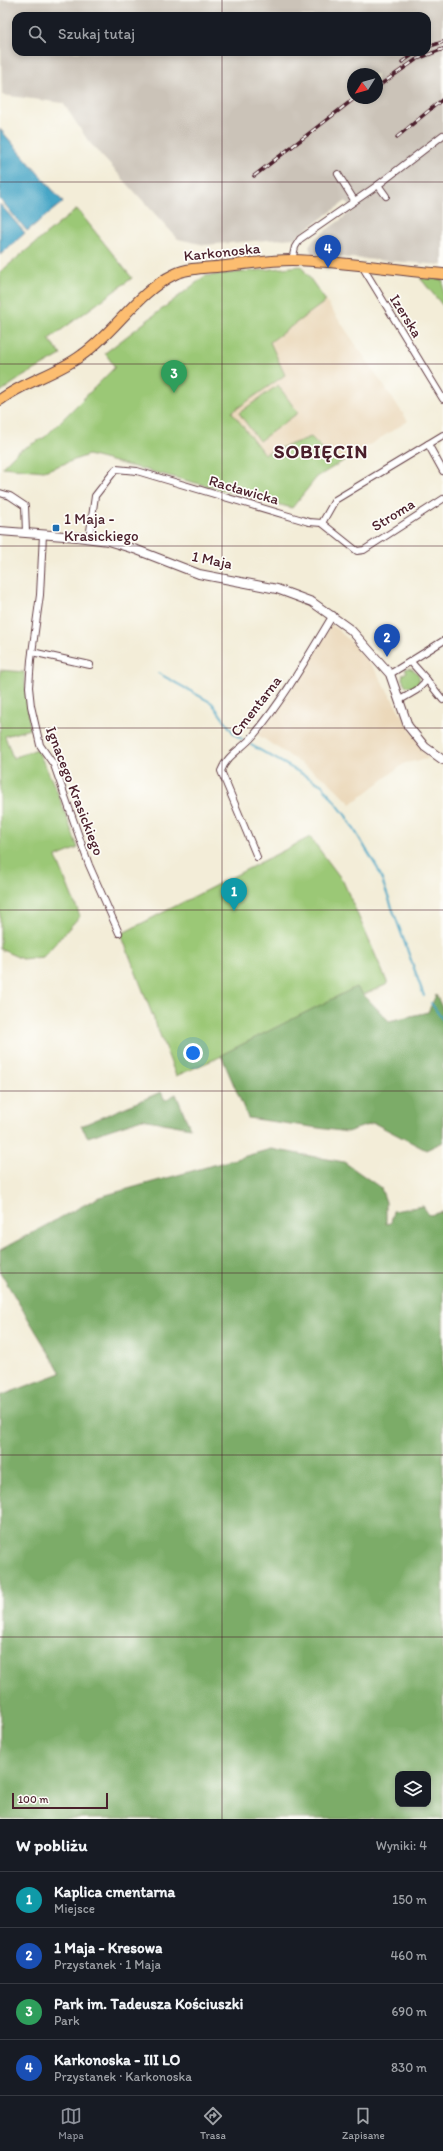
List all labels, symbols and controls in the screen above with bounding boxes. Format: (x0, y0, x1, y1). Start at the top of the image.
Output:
search box (12, 12, 431, 56)
icon: search (26, 23, 48, 45)
text: Szukaj tutaj (58, 25, 135, 43)
north arrow (347, 68, 383, 104)
pin: 4 (315, 235, 341, 268)
street label: Karkonoska (183, 239, 261, 265)
street label: Izerska (386, 291, 426, 341)
pin: 3 (161, 360, 187, 393)
district label: SOBIĘCIN (274, 440, 368, 463)
street label: Racławicka (207, 471, 281, 509)
street label: Stroma (368, 494, 418, 535)
place label: 1 Maja - Krasickiego (64, 510, 139, 545)
marker: 1 Maja - Krasickiego (51, 523, 61, 533)
street label: 1 Maja (190, 547, 235, 573)
pin: 2 (374, 624, 400, 657)
street label: Cmentarna (227, 672, 285, 740)
street label: Ignacego Krasickiego (42, 724, 108, 858)
pin: 1 (221, 878, 247, 911)
your location (183, 1043, 203, 1063)
map controls (395, 1771, 431, 1807)
button: layers (395, 1771, 431, 1807)
scale bar (12, 1791, 108, 1810)
text: 100 m (18, 1793, 48, 1806)
text: W pobliżu (16, 1835, 87, 1855)
text: Wyniki: 4 (376, 1838, 427, 1853)
text: Kaplica cmentarna (54, 1883, 175, 1901)
text: 1 (26, 1892, 32, 1907)
text: 150 m (392, 1892, 427, 1907)
text: Miejsce (54, 1901, 95, 1916)
text: 1 Maja - Kresowa (54, 1939, 162, 1957)
text: 2 (26, 1948, 32, 1963)
text: 460 m (390, 1948, 427, 1963)
text: Przystanek · 1 Maja (54, 1957, 161, 1972)
text: Park im. Tadeusza Kościuszki (54, 1995, 243, 2013)
text: 3 (25, 2004, 33, 2019)
text: 690 m (391, 2004, 427, 2019)
text: Park (54, 2013, 80, 2028)
text: Karkonoska - III LO (54, 2051, 180, 2069)
text: 4 (25, 2060, 33, 2075)
text: 830 m (391, 2060, 427, 2075)
text: Przystanek · Karkonoska (54, 2069, 192, 2084)
tab: Mapa (58, 2105, 84, 2142)
tab: Trasa (200, 2105, 226, 2142)
tab: Zapisane (342, 2105, 385, 2142)

